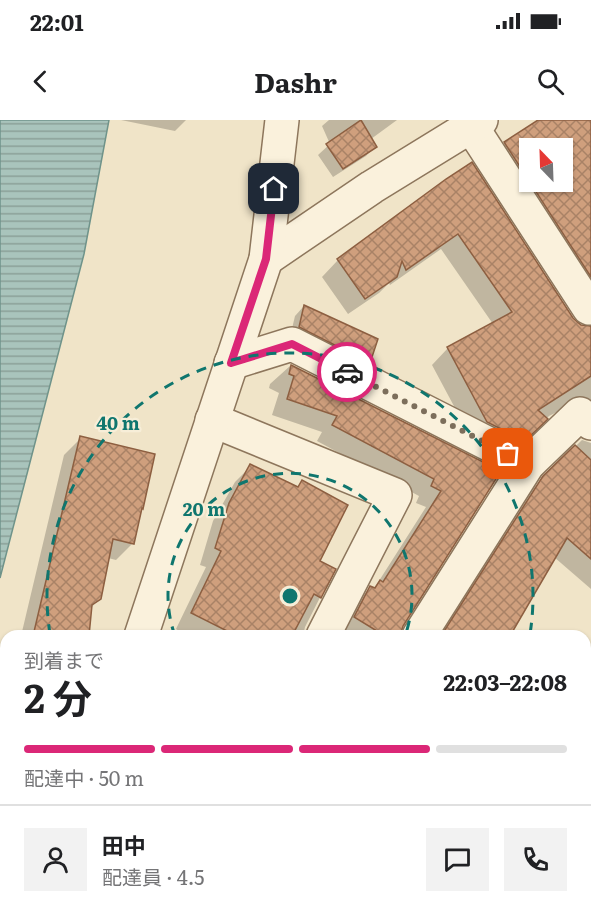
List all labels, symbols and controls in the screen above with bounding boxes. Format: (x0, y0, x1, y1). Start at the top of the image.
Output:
text: 22:01 (30, 5, 84, 38)
text: Dashr (254, 61, 337, 101)
icon: back (24, 65, 57, 98)
icon: search (534, 65, 567, 98)
north arrow (519, 138, 573, 192)
map controls (519, 138, 573, 192)
pin (248, 163, 299, 214)
icon: home (257, 172, 290, 205)
courier (317, 342, 377, 402)
icon: car (331, 356, 364, 389)
text: 40 m (96, 409, 140, 436)
pin (482, 428, 533, 479)
icon: bag (491, 437, 524, 470)
text: 20 m (183, 495, 225, 522)
centre of rings (280, 586, 300, 606)
text: 到着まで (24, 644, 104, 674)
text: 22:03–22:08 (443, 665, 567, 698)
text: 2 分 (24, 667, 92, 725)
text: 配達中 · 50 m (24, 762, 144, 792)
button: person (24, 828, 87, 891)
text: 田中 (102, 828, 146, 861)
button: chat (426, 828, 489, 891)
button: phone (504, 828, 567, 891)
text: 配達員 · 4.5 (102, 861, 205, 891)

